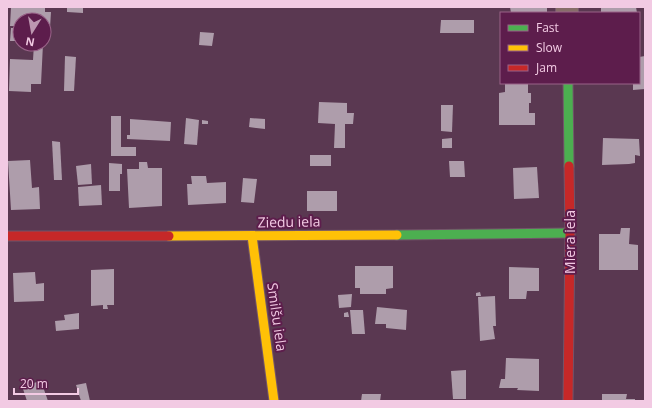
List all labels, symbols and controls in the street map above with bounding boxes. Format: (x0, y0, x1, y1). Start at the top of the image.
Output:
north arrow (12, 12, 52, 52)
legend (500, 12, 640, 84)
text: Fast (536, 19, 559, 36)
text: N (24, 34, 36, 51)
text: Slow (536, 39, 563, 56)
text: Jam (535, 59, 557, 76)
street label: Miera iela (560, 210, 579, 274)
street label: Ziedu iela (257, 211, 321, 232)
street label: Smilšu iela (263, 281, 292, 353)
scale bar (14, 370, 78, 396)
text: 20 m (20, 375, 48, 392)

